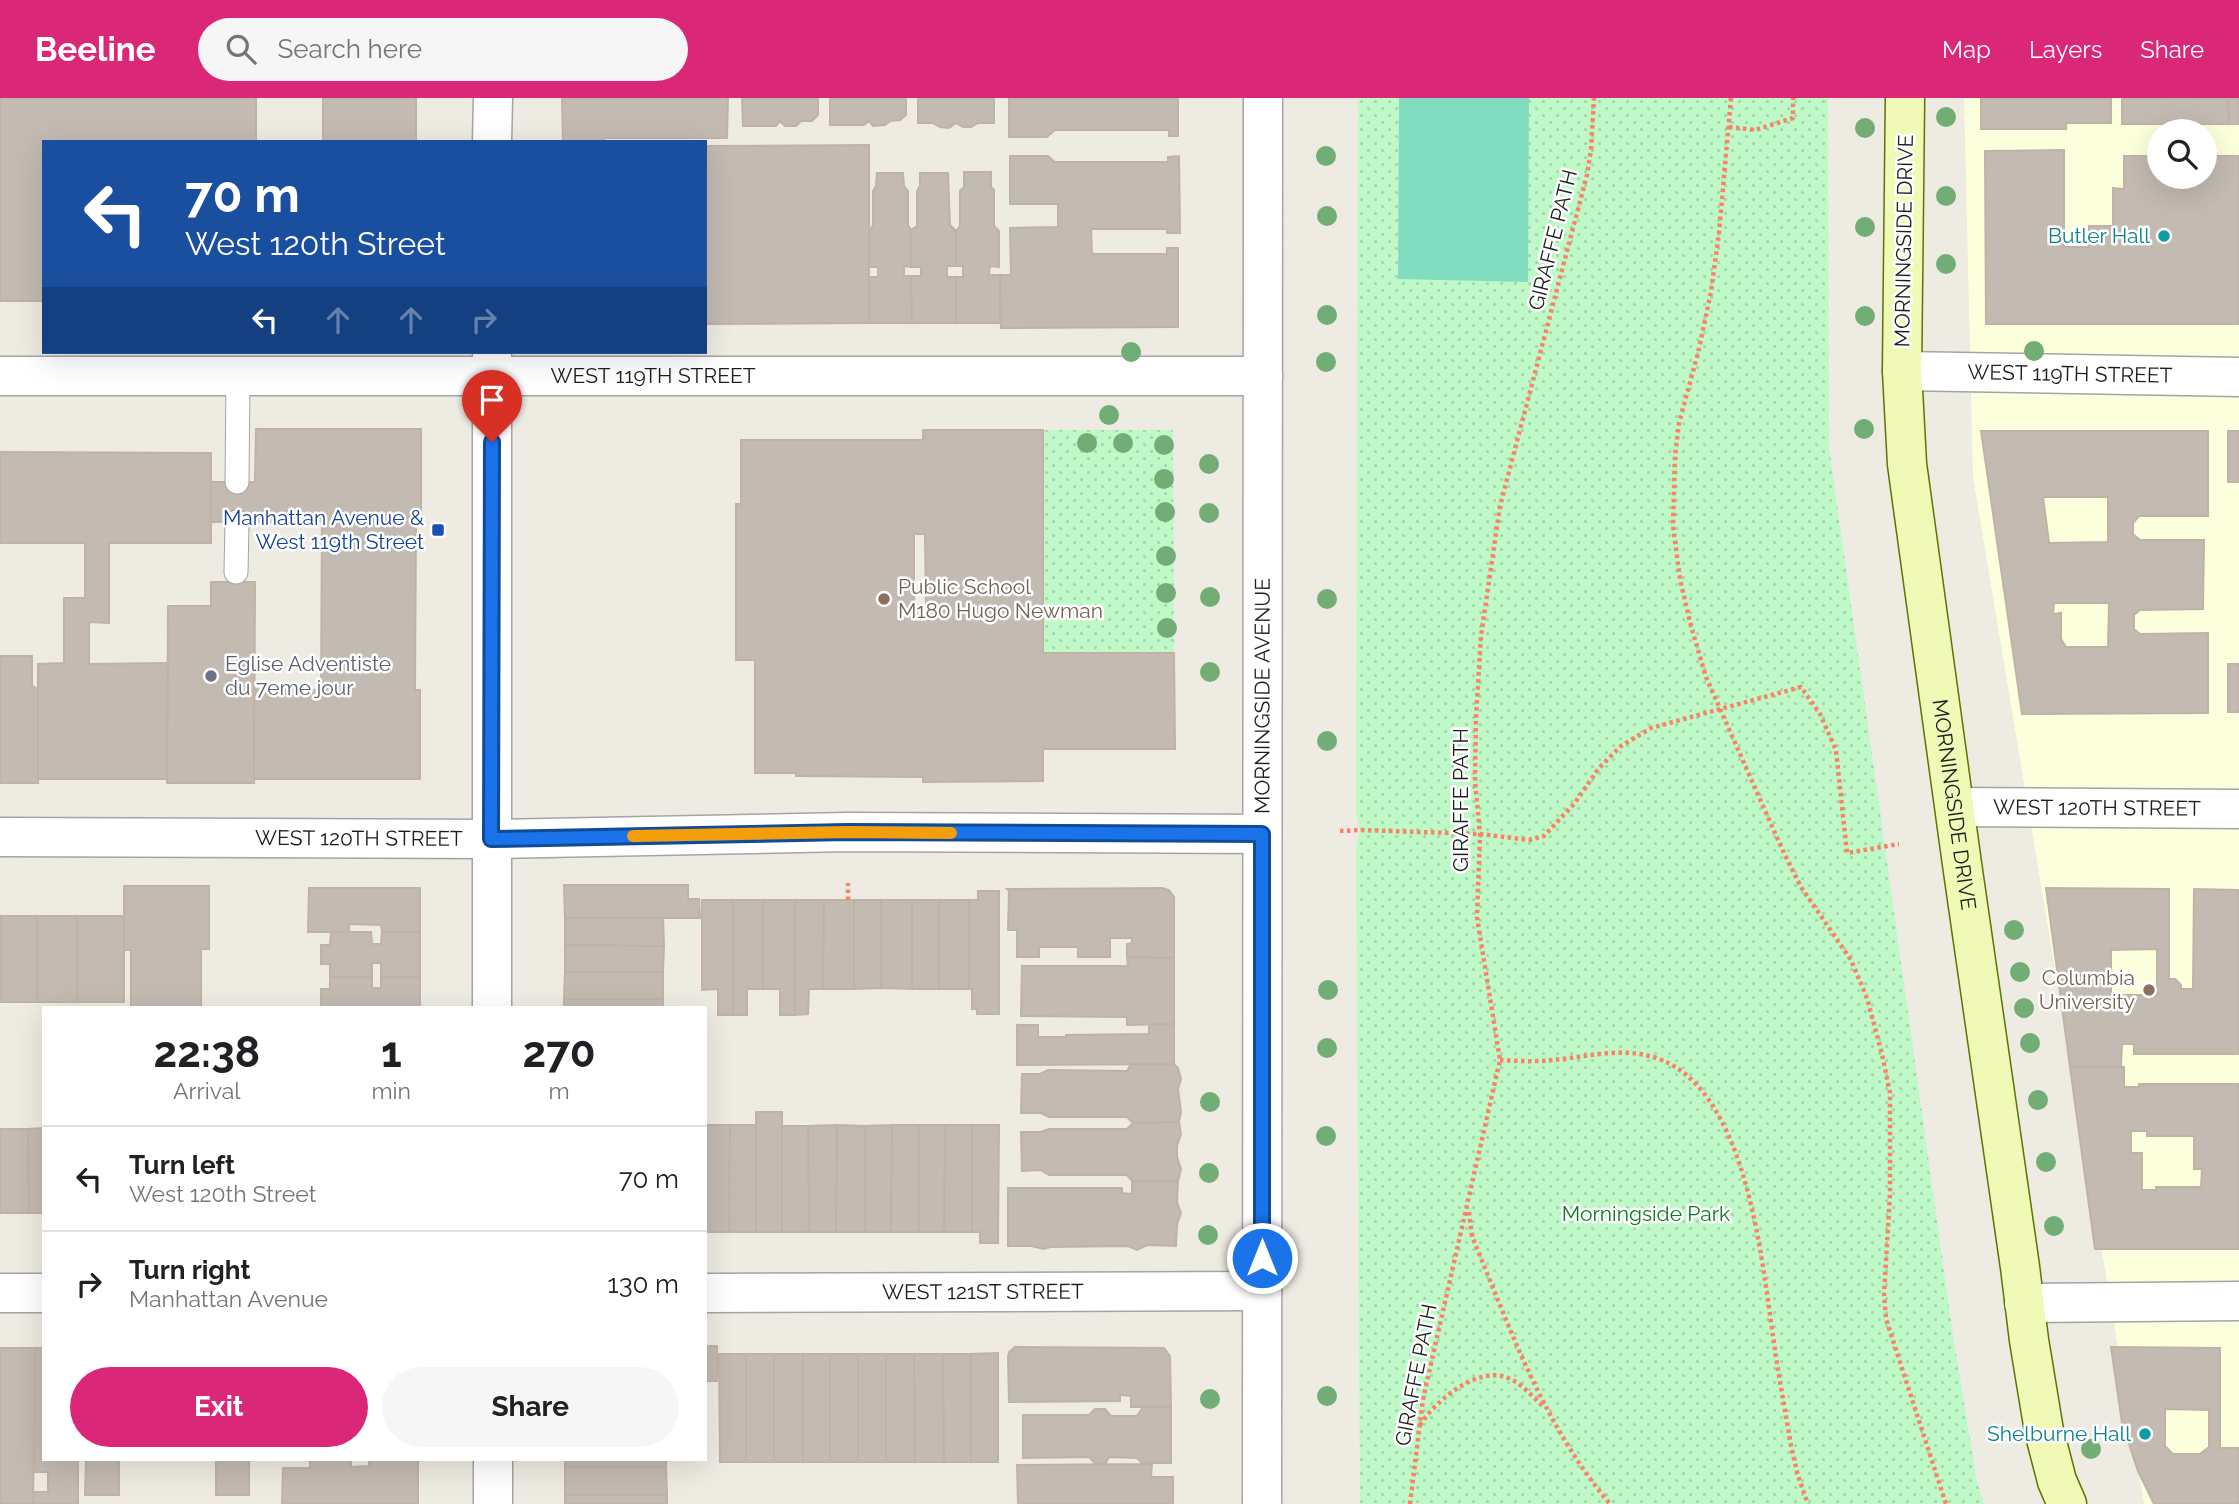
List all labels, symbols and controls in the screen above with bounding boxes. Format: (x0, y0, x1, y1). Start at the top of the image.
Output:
search box (198, 18, 688, 81)
text: Beeline (35, 30, 156, 69)
icon: search (222, 30, 260, 68)
text: Search here (278, 34, 422, 64)
text: Map (1942, 35, 1991, 64)
text: Layers (2029, 35, 2102, 64)
text: Share (2140, 35, 2204, 64)
map controls (2147, 119, 2217, 189)
button: search (2147, 119, 2217, 189)
street label: MORNINGSIDE DRIVE (1889, 134, 1918, 348)
text: 70 m (185, 166, 300, 223)
street label: GIRAFFE PATH (1523, 167, 1582, 313)
icon: left (70, 168, 161, 259)
place label: Butler Hall (2048, 223, 2150, 248)
text: West 120th Street (185, 225, 446, 262)
marker: Butler Hall (2156, 228, 2172, 244)
icon: left (246, 301, 284, 339)
icon: ahead (319, 301, 357, 339)
icon: ahead (392, 301, 430, 339)
icon: right (465, 301, 503, 339)
street label: WEST 119TH STREET (1967, 359, 2173, 388)
street label: WEST 119TH STREET (550, 363, 756, 388)
pin (462, 370, 522, 442)
icon: arrive (473, 381, 511, 419)
place label: Manhattan Avenue & West 119th Street (223, 505, 424, 554)
marker: Manhattan Avenue & West 119th Street (430, 522, 446, 538)
place label: Public School M180 Hugo Newman (898, 574, 1103, 623)
street label: MORNINGSIDE AVENUE (1249, 578, 1275, 814)
marker: Public School M180 Hugo Newman (876, 591, 892, 607)
place label: Eglise Adventiste du 7eme jour (225, 651, 391, 700)
marker: Eglise Adventiste du 7eme jour (203, 668, 219, 684)
street label: MORNINGSIDE DRIVE (1927, 697, 1981, 912)
street label: GIRAFFE PATH (1448, 728, 1473, 872)
street label: WEST 120TH STREET (1993, 794, 2201, 821)
street label: WEST 120TH STREET (255, 825, 463, 851)
place label: Columbia University (2039, 965, 2135, 1014)
marker: Columbia University (2141, 982, 2157, 998)
text: 22:38 (153, 1028, 260, 1077)
text: 1 (381, 1028, 402, 1077)
text: 270 (522, 1028, 596, 1077)
text: Arrival (173, 1077, 240, 1104)
text: min (371, 1077, 411, 1104)
text: m (548, 1077, 570, 1104)
text: Turn left (129, 1150, 235, 1180)
icon: left (70, 1160, 108, 1198)
text: 70 m (619, 1164, 679, 1194)
text: West 120th Street (129, 1180, 316, 1207)
park label: Morningside Park (1562, 1201, 1730, 1226)
position arrow (1225, 1221, 1299, 1295)
text: Turn right (129, 1255, 250, 1285)
icon: right (70, 1265, 108, 1303)
text: 130 m (608, 1269, 679, 1299)
street label: WEST 121ST STREET (882, 1279, 1084, 1304)
text: Manhattan Avenue (129, 1285, 328, 1312)
street label: GIRAFFE PATH (1389, 1302, 1442, 1448)
button: Exit (70, 1367, 368, 1447)
button: Share (382, 1367, 679, 1447)
place label: Shelburne Hall (1987, 1421, 2131, 1446)
marker: Shelburne Hall (2137, 1426, 2153, 1442)

